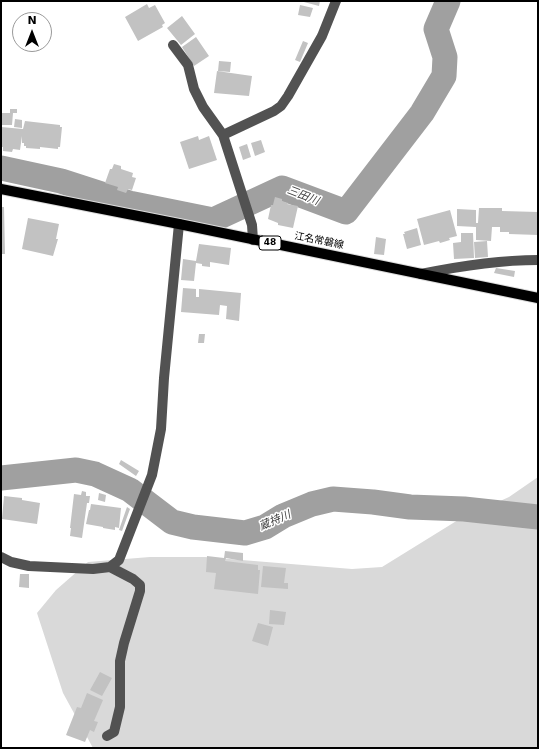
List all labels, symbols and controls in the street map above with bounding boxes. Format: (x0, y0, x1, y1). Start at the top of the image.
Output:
north arrow (12, 12, 52, 52)
text: N (27, 14, 37, 27)
water label: 三田川 (285, 184, 321, 208)
street label: 江名常磐線 (293, 230, 345, 252)
road number: 48 (259, 236, 281, 250)
water label: 蔵持川 (257, 508, 293, 534)

